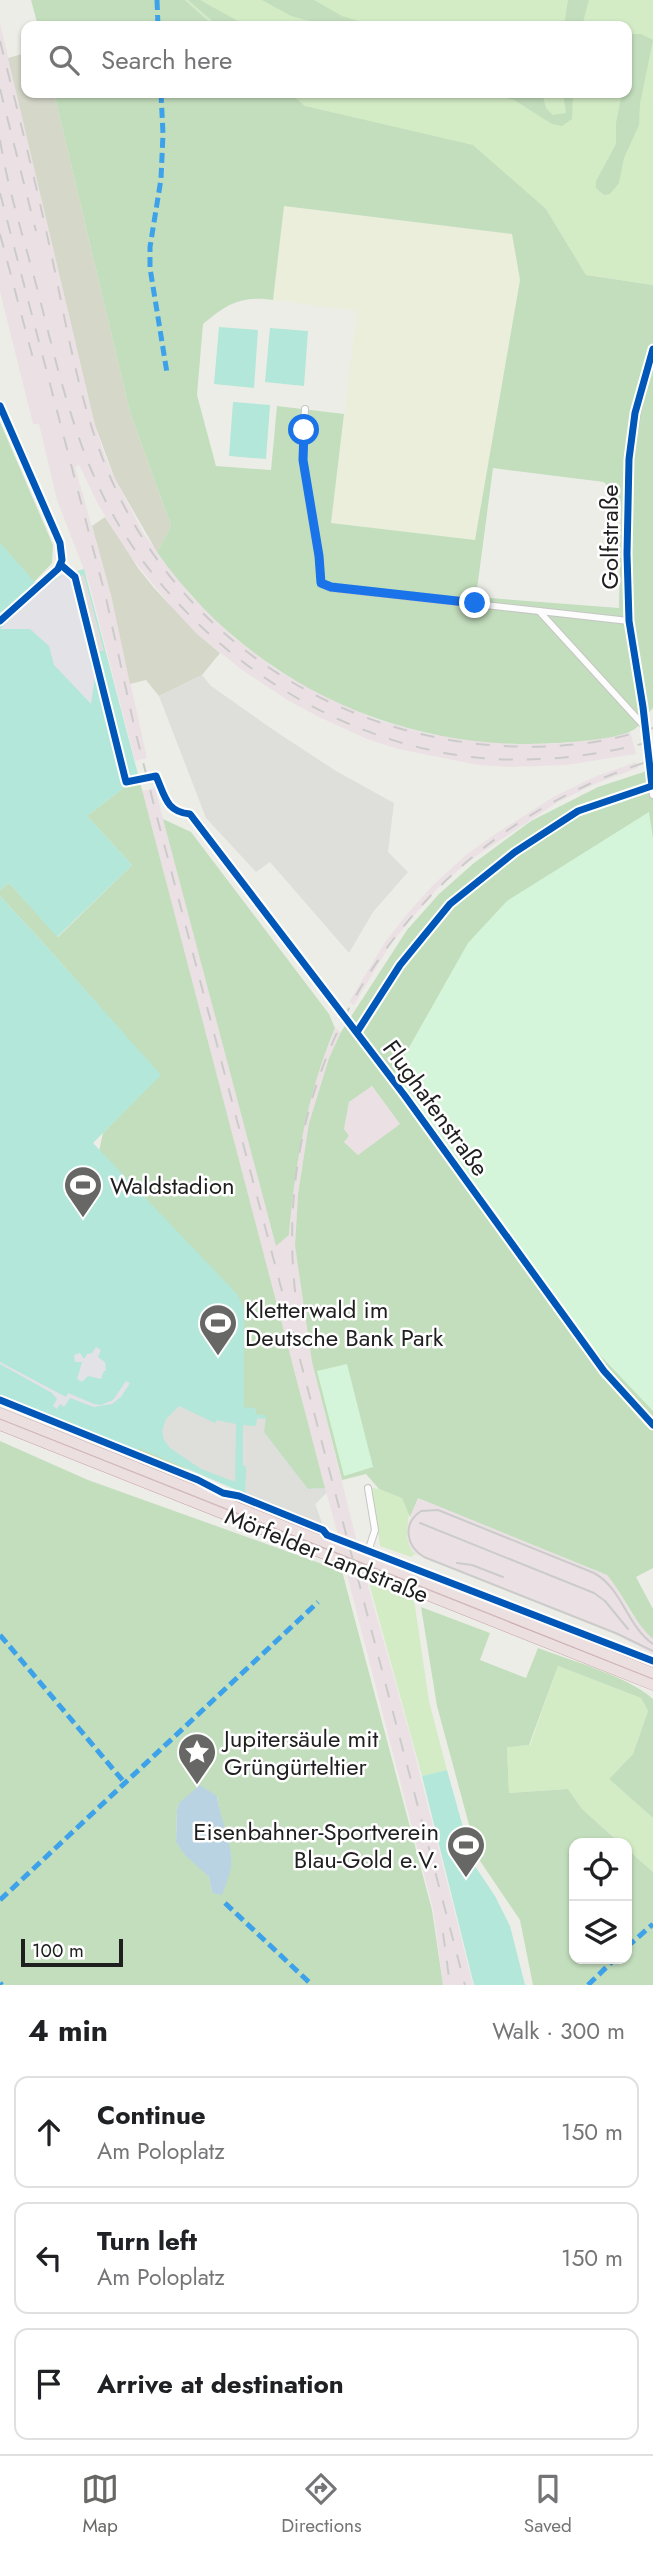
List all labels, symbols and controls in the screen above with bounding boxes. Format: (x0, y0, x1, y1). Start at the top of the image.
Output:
search box (21, 21, 632, 98)
icon: search (45, 41, 83, 79)
text: Search here (101, 41, 233, 79)
route start (288, 414, 319, 445)
street label: Golfstraße (592, 484, 627, 590)
route end (459, 587, 490, 618)
street label: Flughafenstraße (375, 1033, 497, 1183)
sports icon: Waldstadion (62, 1164, 104, 1219)
place label: Waldstadion (110, 1168, 235, 1203)
place label: Kletterwald im Deutsche Bank Park (245, 1292, 444, 1355)
sports icon: Kletterwald im Deutsche Bank Park (197, 1302, 239, 1357)
street label: Mörfelder Landstraße (220, 1498, 434, 1612)
place label: Jupitersäule mit Grüngürteltier (221, 1721, 379, 1784)
place icon: Jupitersäule mit Grüngürteltier (176, 1731, 218, 1786)
place label: Eisenbahner-Sportverein Blau-Gold e.V. (193, 1814, 439, 1877)
sports icon: Eisenbahner-Sportverein Blau-Gold e.V. (445, 1824, 487, 1879)
map controls (569, 1838, 632, 1964)
button: locate (569, 1838, 632, 1901)
button: layers (569, 1901, 632, 1964)
scale bar (21, 1936, 122, 1968)
text: 100 m (32, 1937, 84, 1964)
text: 4 min (28, 2009, 108, 2052)
text: Walk · 300 m (492, 2014, 625, 2048)
text: Continue (97, 2096, 206, 2134)
icon: ahead (30, 2113, 68, 2151)
text: 150 m (561, 2115, 623, 2149)
text: Am Poloplatz (97, 2134, 225, 2168)
text: Turn left (97, 2222, 197, 2260)
icon: left (30, 2239, 68, 2277)
text: 150 m (561, 2241, 623, 2275)
text: Am Poloplatz (97, 2260, 225, 2294)
icon: arrive (30, 2365, 68, 2403)
text: Arrive at destination (97, 2365, 344, 2403)
tab: Map (81, 2470, 119, 2539)
tab: Directions (281, 2470, 362, 2539)
tab: Saved (524, 2470, 572, 2539)

